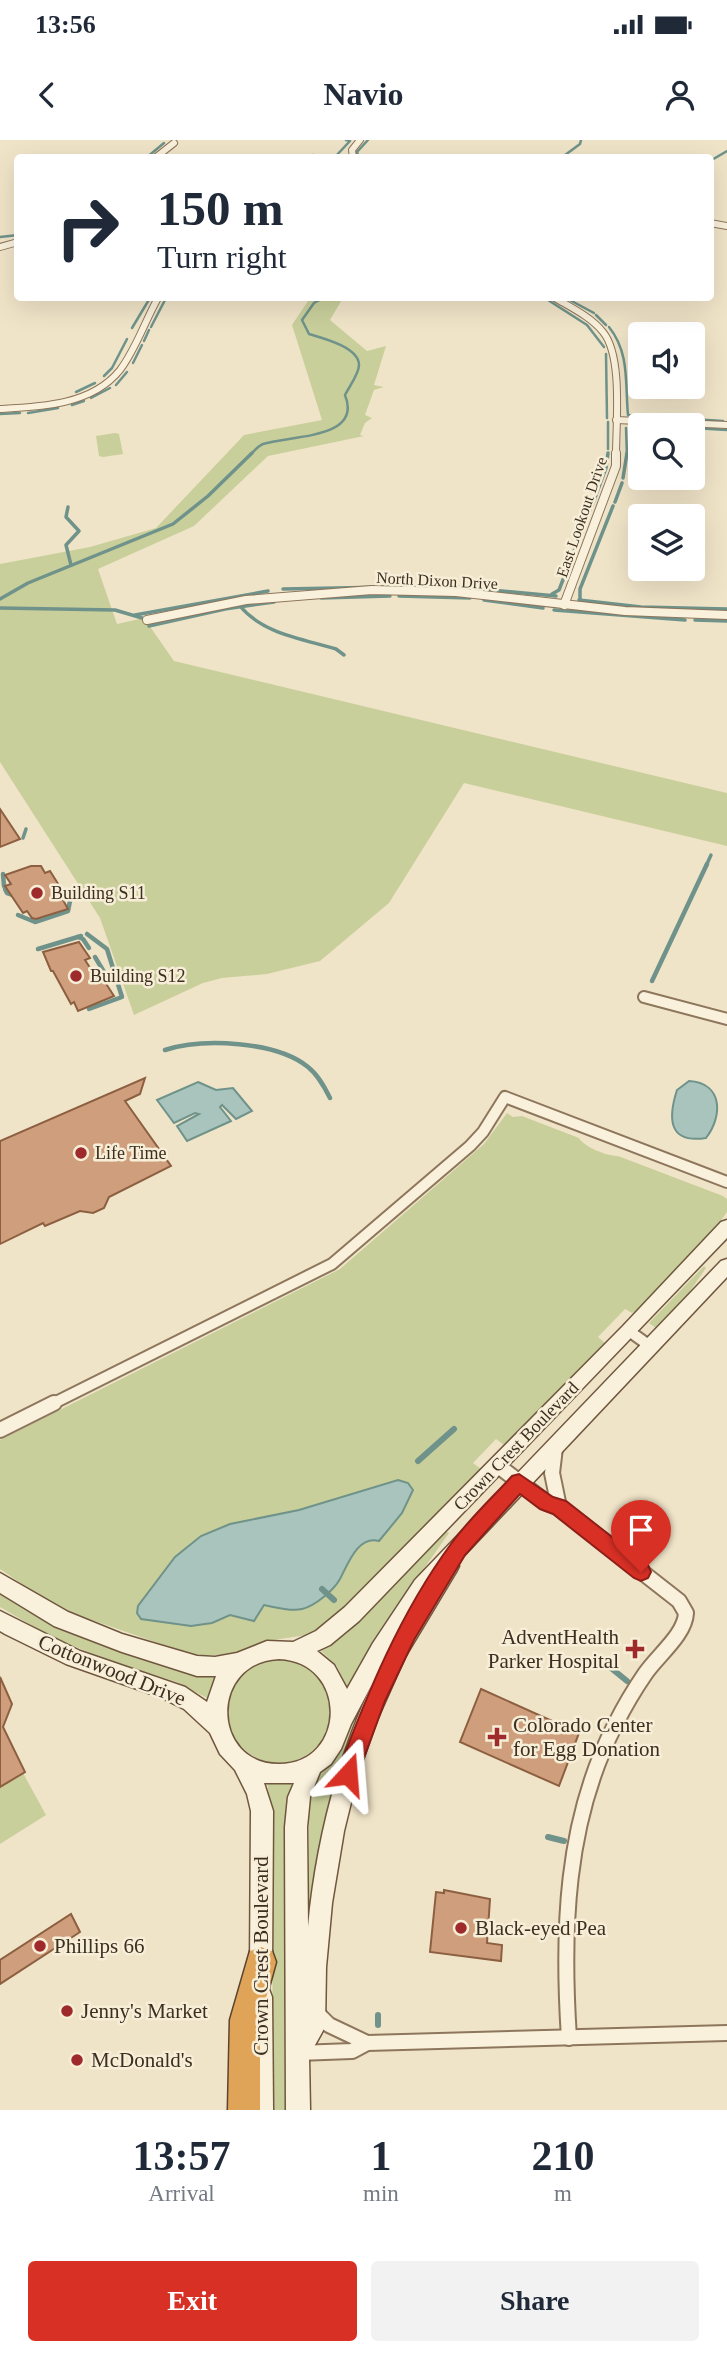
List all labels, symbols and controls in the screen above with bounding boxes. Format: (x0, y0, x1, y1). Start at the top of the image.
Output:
text: 13:56 (35, 10, 96, 39)
icon: back (28, 76, 66, 114)
text: Navio (324, 76, 404, 112)
icon: person (661, 76, 699, 114)
text: 150 m (157, 181, 284, 236)
icon: right (42, 182, 133, 273)
text: Turn right (157, 239, 287, 275)
map controls (628, 322, 705, 581)
button: sound (628, 322, 705, 399)
button: search (628, 413, 705, 490)
street label: East Lookout Drive (553, 455, 610, 580)
button: layers (628, 504, 705, 581)
street label: North Dixon Drive (376, 569, 498, 592)
place label: Building S11 (51, 883, 146, 903)
marker: Building S11 (29, 885, 45, 901)
place label: Building S12 (90, 966, 186, 986)
marker: Building S12 (68, 968, 84, 984)
place label: Life Time (95, 1143, 167, 1163)
marker: Life Time (73, 1145, 89, 1161)
street label: Crown Crest Boulevard (449, 1378, 583, 1514)
pin (611, 1500, 671, 1572)
icon: arrive (622, 1511, 660, 1549)
place label: AdventHealth Parker Hospital (488, 1625, 620, 1673)
street label: Cottonwood Drive (35, 1629, 189, 1711)
marker: AdventHealth Parker Hospital (625, 1639, 645, 1659)
place label: Colorado Center for Egg Donation (513, 1713, 660, 1761)
marker: Colorado Center for Egg Donation (487, 1727, 507, 1747)
position arrow (311, 1737, 385, 1811)
street label: Crown Crest Boulevard (249, 1856, 273, 2056)
place label: Black-eyed Pea (475, 1916, 607, 1940)
marker: Black-eyed Pea (453, 1920, 469, 1936)
place label: Phillips 66 (54, 1934, 144, 1958)
marker: Phillips 66 (32, 1938, 48, 1954)
place label: Jenny's Market (81, 1999, 208, 2023)
marker: Jenny's Market (59, 2003, 75, 2019)
place label: McDonald's (91, 2048, 193, 2072)
marker: McDonald's (69, 2052, 85, 2068)
text: 13:57 (133, 2133, 231, 2179)
text: 1 (370, 2133, 391, 2179)
text: 210 (531, 2133, 594, 2179)
text: Arrival (148, 2181, 215, 2206)
text: min (363, 2181, 399, 2206)
text: m (554, 2181, 572, 2206)
button: Exit (28, 2261, 357, 2341)
button: Share (371, 2261, 699, 2341)

